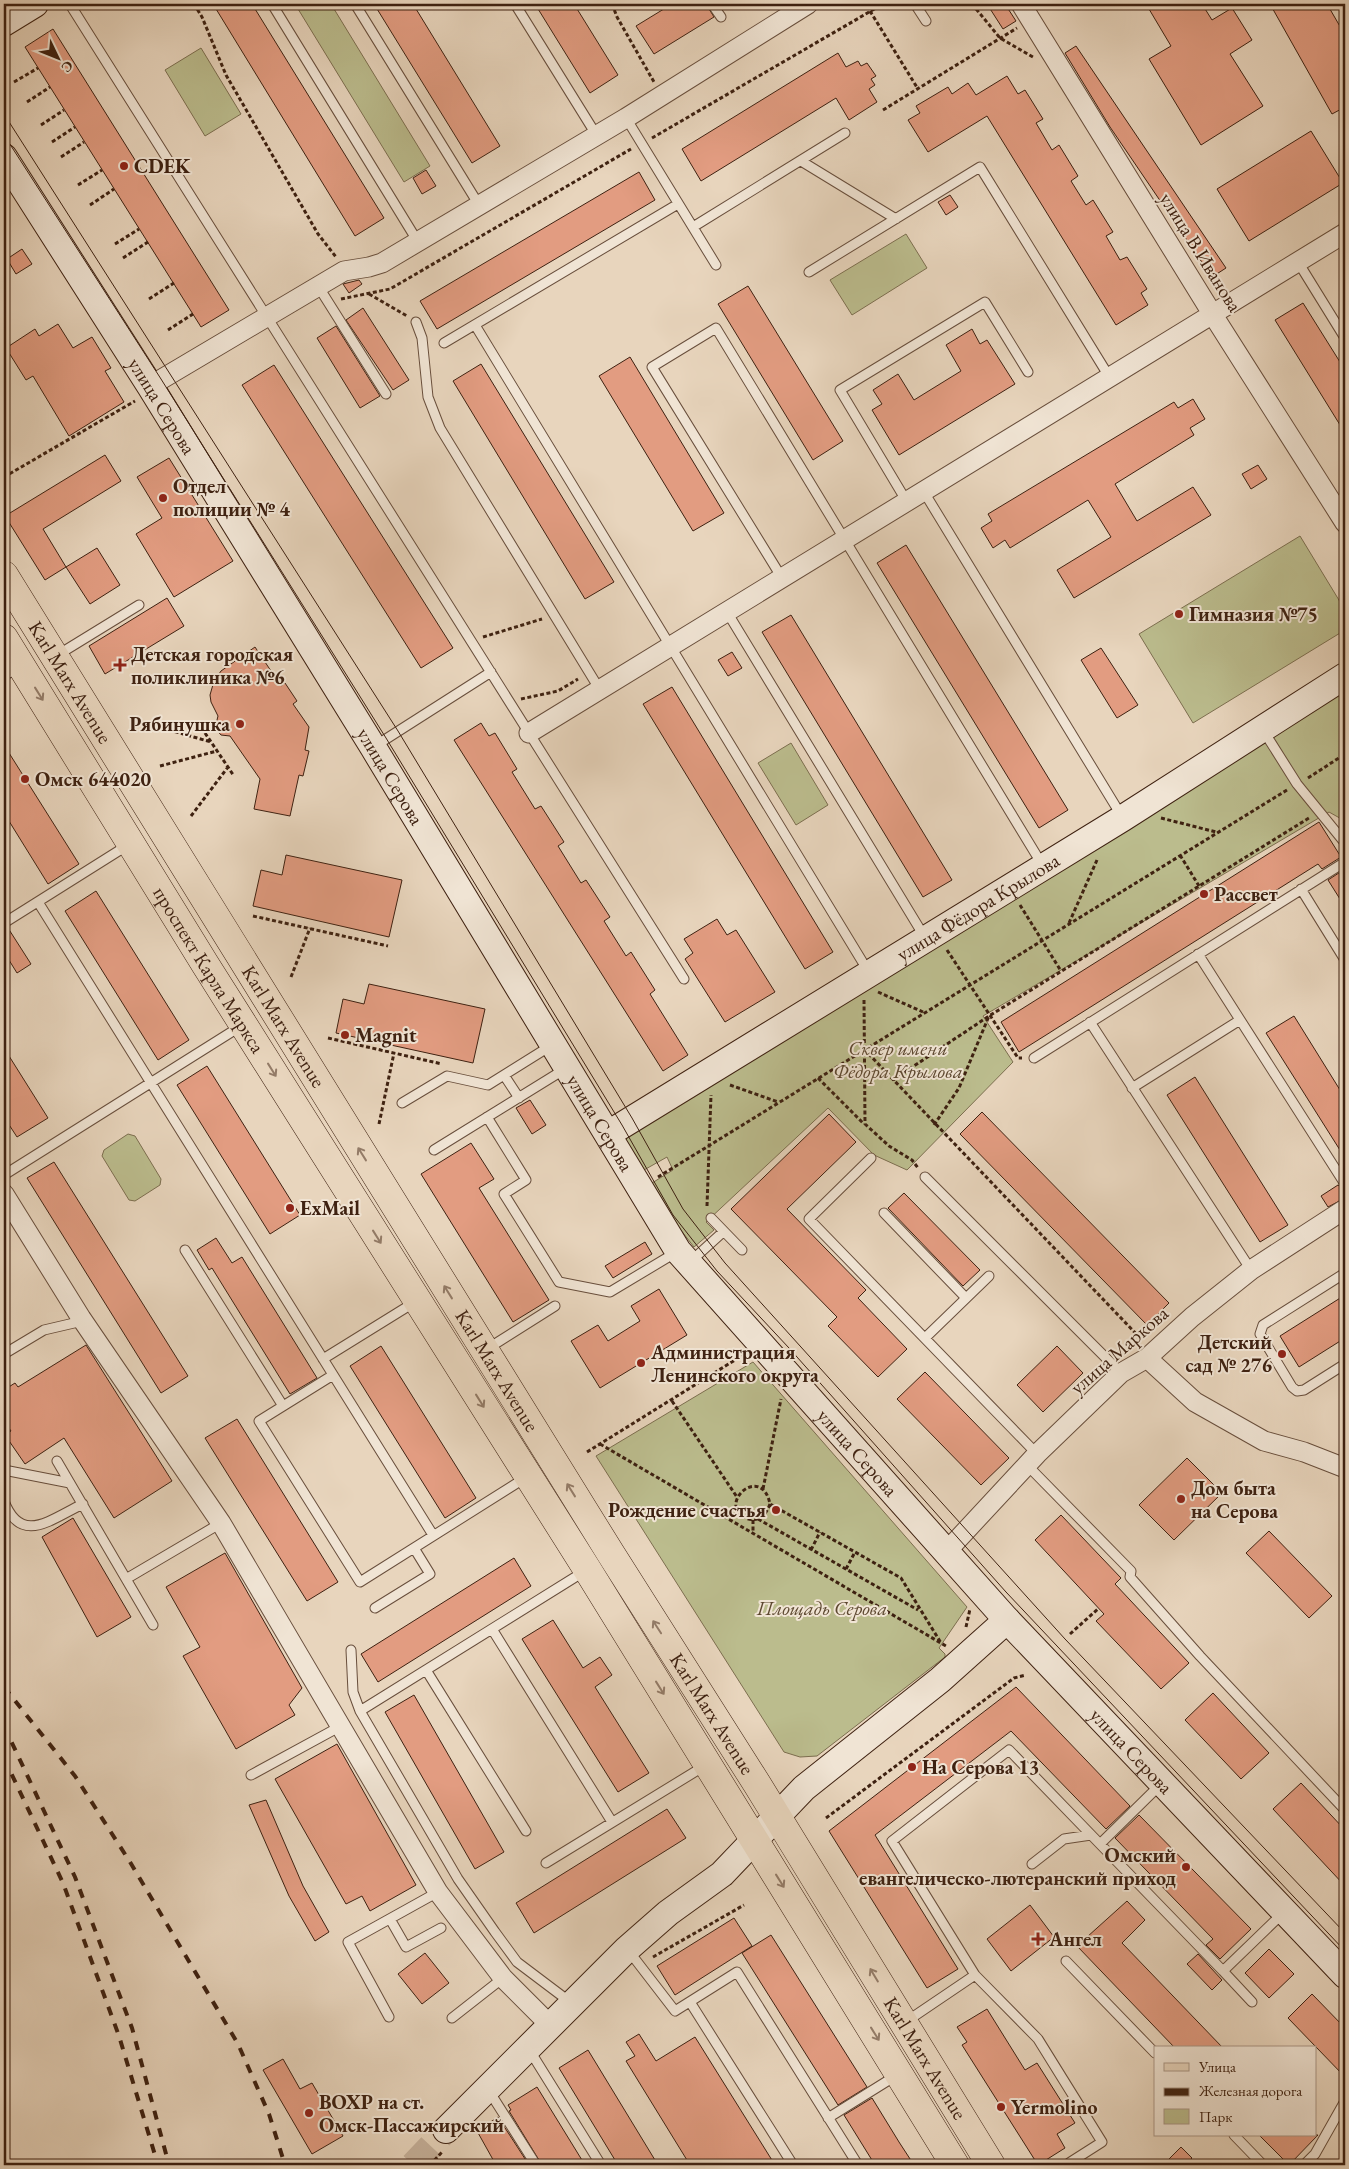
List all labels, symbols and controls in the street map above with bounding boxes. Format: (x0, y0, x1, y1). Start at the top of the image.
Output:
north arrow (32, 32, 82, 82)
text: С (57, 57, 77, 77)
place label: CDEK (134, 153, 191, 179)
marker: CDEK (118, 160, 130, 172)
street label: улица В.Иванова (1154, 187, 1248, 317)
street label: улица Серова (122, 353, 202, 459)
place label: Отдел полиции № 4 (173, 473, 290, 522)
marker: Отдел полиции № 4 (157, 492, 169, 504)
place label: Гимназия №75 (1189, 601, 1318, 627)
marker: Гимназия №75 (1173, 608, 1185, 620)
street label: Karl Marx Avenue (23, 616, 118, 748)
place label: Детская городская поликлиника №6 (131, 641, 294, 690)
marker: Детская городская поликлиника №6 (113, 658, 127, 672)
one-way arrow (34, 687, 44, 701)
place label: Рябинушка (129, 711, 230, 737)
marker: Рябинушка (234, 718, 246, 730)
street label: улица Серова (351, 723, 430, 830)
place label: Омск 644020 (35, 766, 152, 792)
marker: Омск 644020 (19, 773, 31, 785)
street label: улица Фёдора Крылова (892, 847, 1064, 967)
place label: Рассвет (1214, 881, 1278, 907)
street label: проспект Карла Маркса (147, 882, 271, 1058)
marker: Рассвет (1198, 888, 1210, 900)
street label: Karl Marx Avenue (236, 960, 332, 1093)
place label: Magnit (355, 1022, 417, 1048)
marker: Magnit (339, 1029, 351, 1041)
park label: Сквер имени Фёдора Крылова (833, 1035, 963, 1084)
one-way arrow (267, 1063, 277, 1077)
street label: улица Серова (561, 1069, 640, 1176)
one-way arrow (357, 1148, 367, 1162)
place label: ExMail (300, 1195, 360, 1221)
marker: ExMail (284, 1202, 296, 1214)
one-way arrow (373, 1230, 383, 1244)
one-way arrow (443, 1286, 453, 1300)
street label: улица Маркова (1064, 1300, 1174, 1400)
street label: Karl Marx Avenue (449, 1304, 545, 1437)
place label: Детский сад № 276 (1186, 1329, 1272, 1378)
place label: Администрация Ленинского округа (650, 1339, 819, 1388)
marker: Детский сад № 276 (1276, 1348, 1288, 1360)
marker: Администрация Ленинского округа (635, 1357, 647, 1369)
one-way arrow (476, 1393, 486, 1407)
street label: улица Серова (812, 1403, 904, 1502)
place label: Дом быта на Серова (1191, 1475, 1278, 1524)
one-way arrow (565, 1483, 575, 1497)
marker: Дом быта на Серова (1175, 1493, 1187, 1505)
place label: Рождение счастья (608, 1497, 766, 1523)
marker: Рождение счастья (770, 1504, 782, 1516)
park label: Площадь Серова (756, 1595, 887, 1621)
one-way arrow (652, 1621, 662, 1635)
street label: Karl Marx Avenue (664, 1648, 761, 1780)
one-way arrow (655, 1680, 665, 1694)
street label: улица Серова (1084, 1702, 1179, 1799)
place label: На Серова 13 (922, 1754, 1039, 1780)
marker: На Серова 13 (906, 1761, 918, 1773)
place label: Омский евангелическо-лютеранский приход (859, 1842, 1176, 1891)
marker: Омский евангелическо-лютеранский приход (1180, 1861, 1192, 1873)
one-way arrow (775, 1874, 785, 1888)
place label: Ангел (1048, 1926, 1102, 1952)
marker: Ангел (1031, 1932, 1045, 1946)
one-way arrow (868, 1968, 879, 1982)
street label: Karl Marx Avenue (878, 1992, 973, 2124)
one-way arrow (870, 2027, 880, 2041)
legend (1154, 2046, 1316, 2136)
text: Улица (1198, 2057, 1236, 2076)
text: Железная дорога (1198, 2081, 1302, 2100)
place label: ВОХР на ст. Омск-Пассажирский (319, 2089, 504, 2138)
place label: Yermolino (1011, 2094, 1098, 2120)
marker: Yermolino (995, 2101, 1007, 2113)
marker: ВОХР на ст. Омск-Пассажирский (303, 2107, 315, 2119)
text: Парк (1199, 2107, 1232, 2126)

